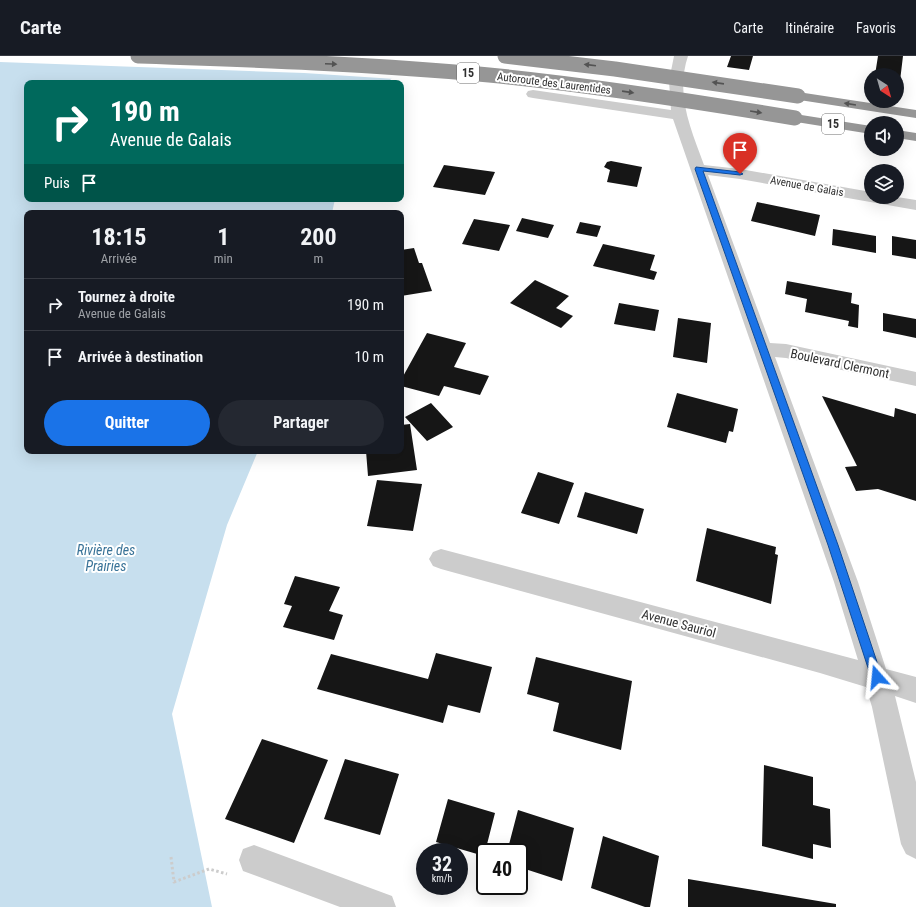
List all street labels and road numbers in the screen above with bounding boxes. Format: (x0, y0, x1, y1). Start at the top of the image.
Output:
road number: 15 (457, 63, 479, 83)
street label: Autoroute des Laurentides (496, 70, 612, 97)
road number: 15 (822, 114, 844, 134)
street label: Avenue de Galais (769, 174, 845, 199)
street label: Boulevard Clermont (789, 346, 891, 381)
street label: Avenue Sauriol (640, 606, 718, 641)

